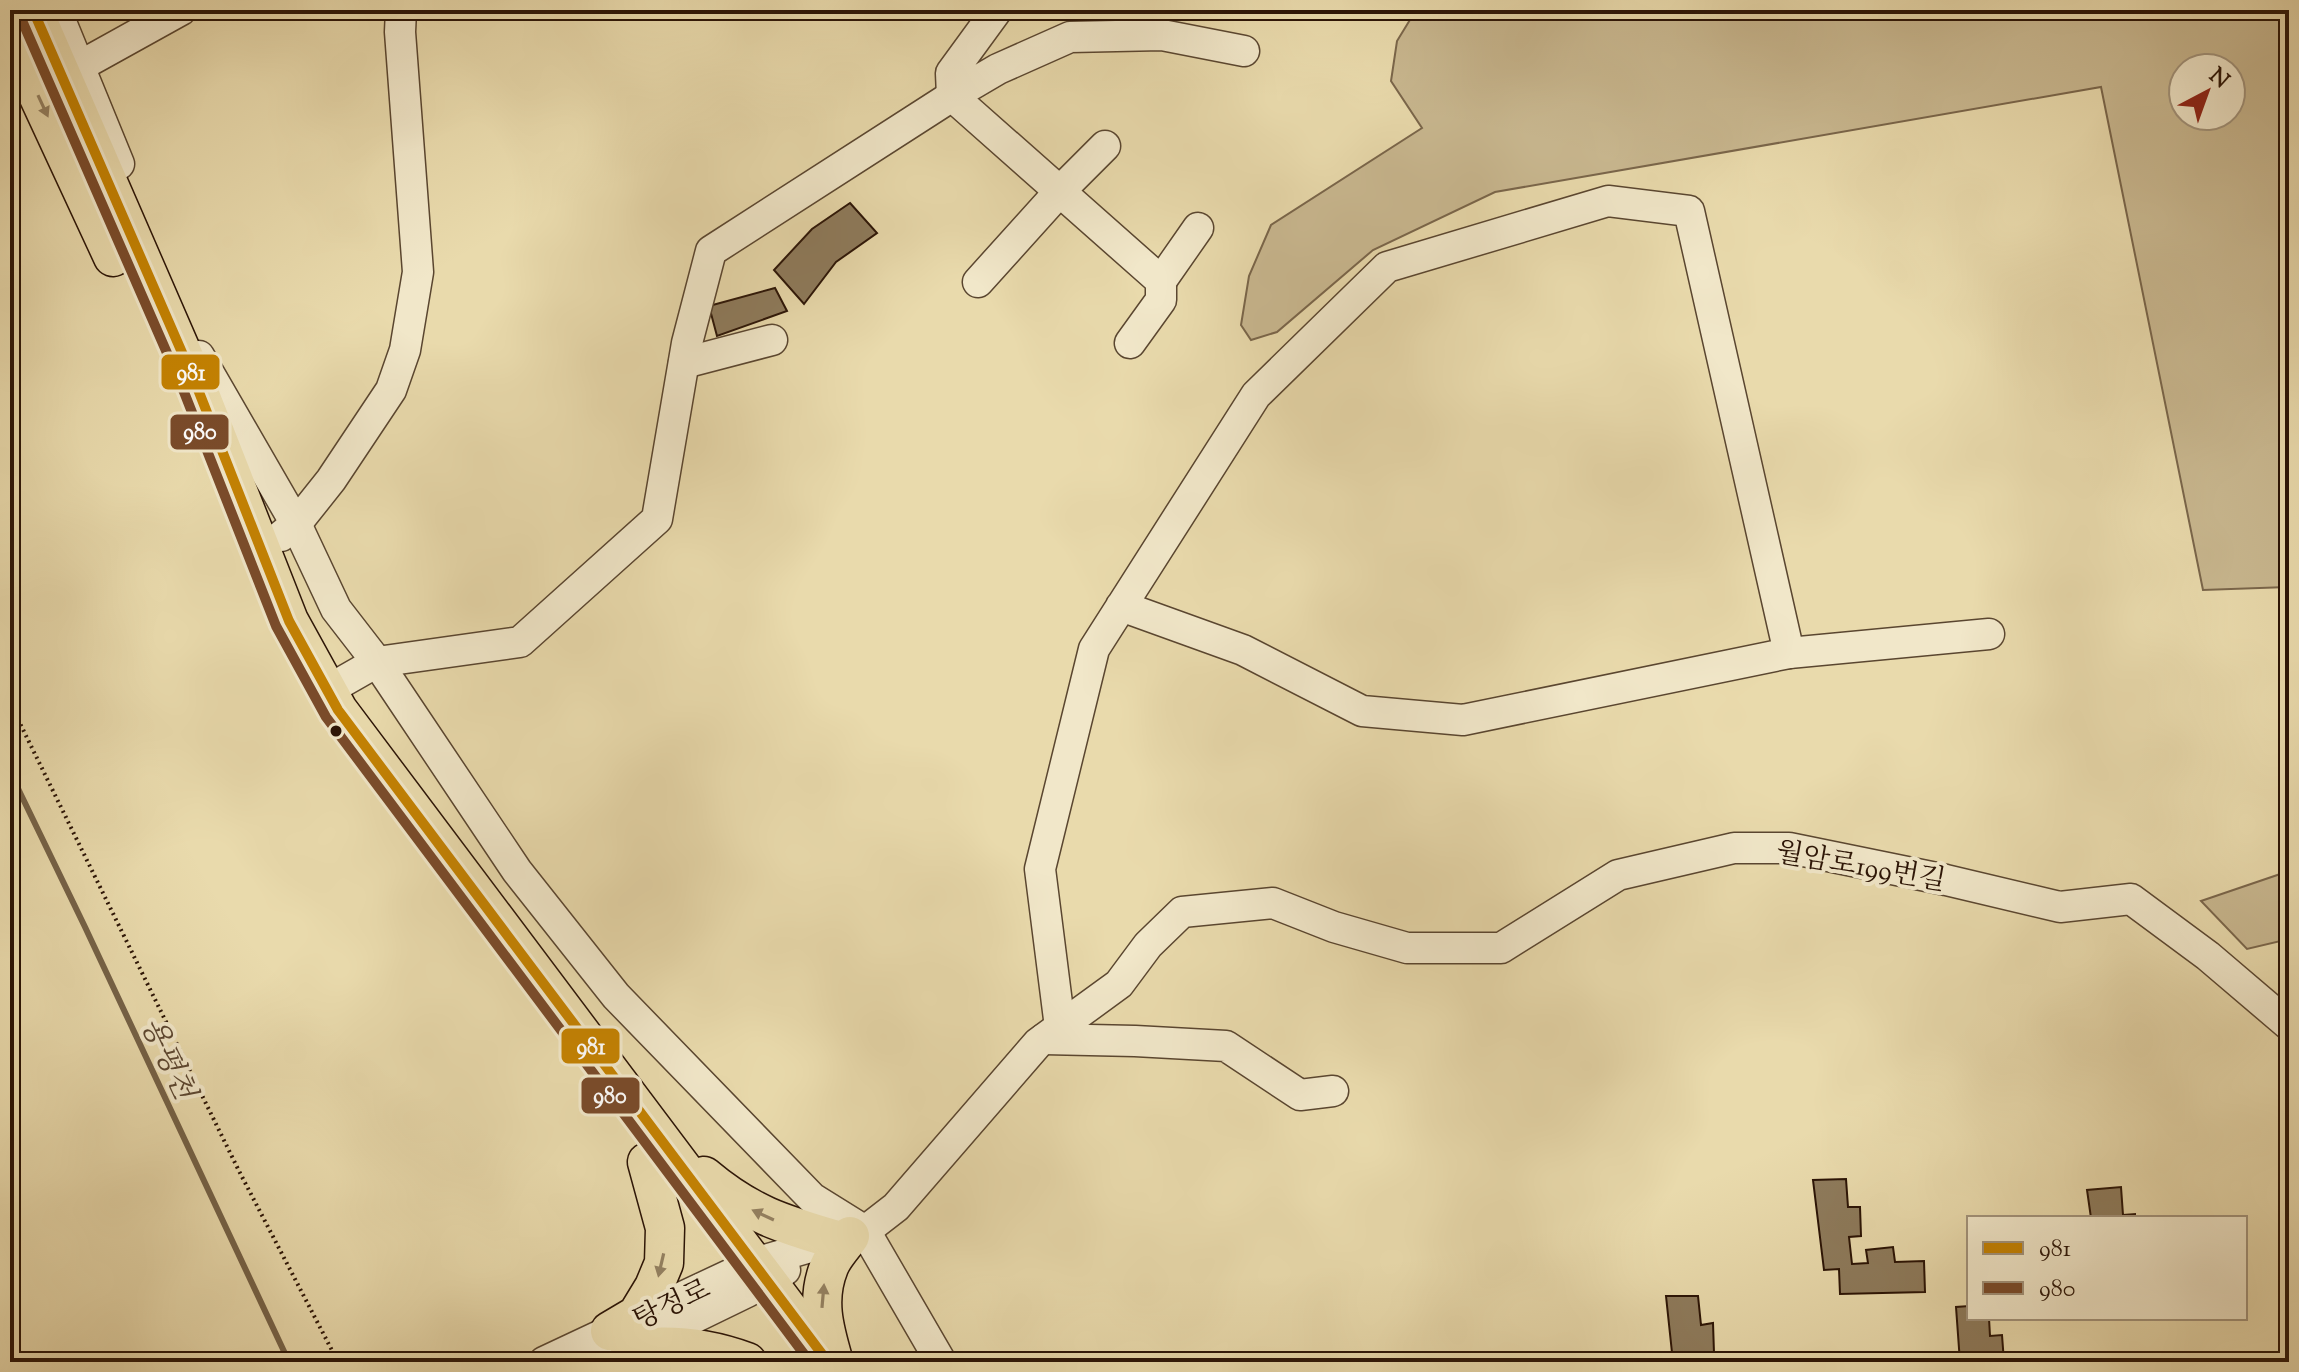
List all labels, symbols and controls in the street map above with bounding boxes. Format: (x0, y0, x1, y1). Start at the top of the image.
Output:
north arrow (2167, 52, 2247, 132)
text: N (2201, 61, 2236, 97)
one-way arrow (36, 94, 50, 117)
line badge: 981 (160, 353, 221, 391)
text: 981 (176, 359, 206, 391)
line badge: 980 (169, 413, 230, 451)
text: 980 (183, 418, 217, 450)
unlabelled marker (328, 723, 344, 739)
street label: 월암로199번길 (1772, 833, 1948, 903)
water label: 용평천 (129, 1011, 205, 1109)
line badge: 981 (560, 1027, 621, 1065)
text: 981 (576, 1033, 606, 1065)
line badge: 980 (580, 1076, 641, 1115)
text: 980 (593, 1082, 627, 1114)
one-way arrow (751, 1208, 775, 1222)
legend (1967, 1216, 2247, 1320)
text: 981 (2039, 1233, 2071, 1267)
one-way arrow (654, 1253, 667, 1278)
street label: 탕정로 (627, 1270, 717, 1341)
text: 980 (2039, 1273, 2075, 1307)
one-way arrow (817, 1283, 830, 1308)

